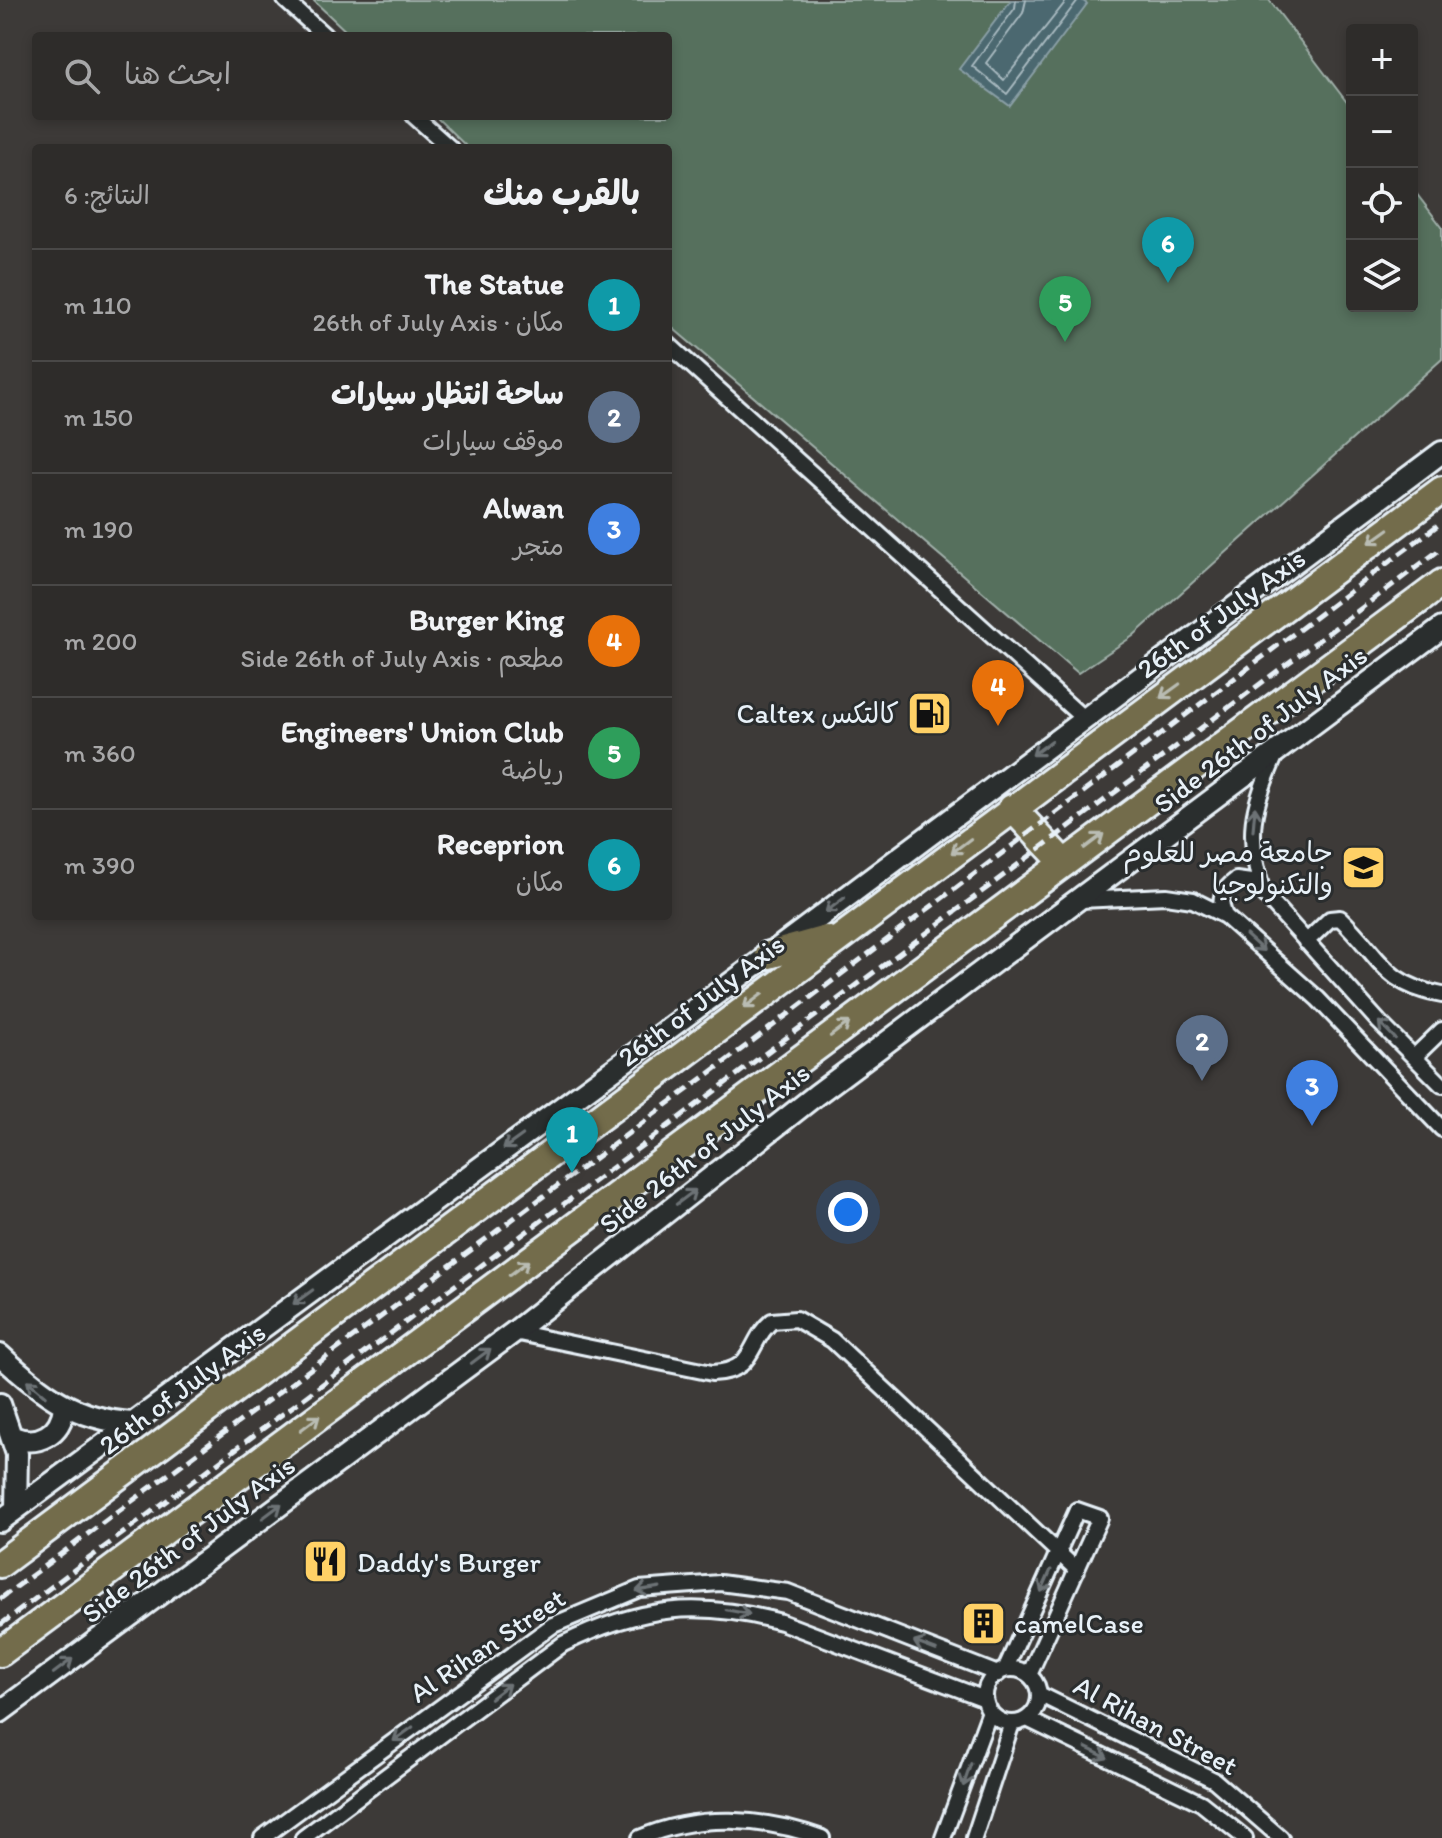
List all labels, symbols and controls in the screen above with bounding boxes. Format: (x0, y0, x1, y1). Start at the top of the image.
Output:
map controls (1346, 24, 1418, 312)
button: + (1346, 24, 1418, 96)
search box (32, 32, 672, 120)
icon: search (60, 54, 104, 98)
text: ابحث هنا (124, 55, 231, 92)
button: − (1346, 96, 1418, 168)
button: locate (1346, 168, 1418, 240)
text: بالقرب منك (483, 173, 640, 214)
text: النتائج: 6 (64, 179, 150, 211)
pin: 6 (1142, 217, 1194, 283)
button: layers (1346, 240, 1418, 312)
text: The Statue (425, 265, 564, 302)
pin: 5 (1039, 276, 1091, 342)
text: 110 m (64, 289, 132, 321)
text: 1 (608, 289, 620, 321)
text: مكان · 26th of July Axis (312, 306, 564, 338)
text: ساحة انتظار سيارات (331, 375, 564, 412)
text: 150 m (64, 401, 133, 433)
text: 2 (607, 401, 621, 433)
text: موقف سيارات (423, 425, 564, 457)
text: Alwan (483, 489, 564, 526)
text: 190 m (64, 513, 133, 545)
text: 3 (607, 513, 621, 545)
one-way arrow (1369, 528, 1391, 545)
text: متجر (513, 530, 564, 562)
street label: 26th of July Axis (1130, 541, 1312, 685)
text: Burger King (409, 601, 564, 638)
text: 200 m (64, 625, 137, 657)
text: 4 (606, 625, 622, 657)
street label: Side 26th of July Axis (1147, 638, 1373, 820)
text: مطعم · Side 26th of July Axis (241, 642, 564, 674)
pin: 4 (972, 660, 1024, 726)
one-way arrow (1160, 683, 1182, 699)
fuel station icon: Caltex كالتكس (906, 689, 954, 737)
place label: Caltex كالتكس (736, 696, 899, 730)
text: Engineers' Union Club (281, 713, 564, 750)
text: 360 m (64, 737, 136, 769)
text: 5 (607, 737, 621, 769)
one-way arrow (1032, 740, 1053, 757)
text: رياضة (502, 754, 564, 786)
one-way arrow (1247, 806, 1262, 833)
text: Receprion (437, 825, 564, 862)
one-way arrow (1082, 833, 1104, 849)
place label: جامعة مصر للعلوم والتكنولوجيا (1123, 835, 1333, 903)
one-way arrow (951, 837, 972, 854)
school or university icon: جامعة مصر للعلوم والتكنولوجيا (1340, 844, 1388, 892)
text: 390 m (64, 849, 136, 881)
text: 6 (607, 849, 621, 881)
text: مكان (516, 866, 564, 898)
one-way arrow (824, 896, 846, 913)
street label: 26th of July Axis (611, 926, 791, 1074)
one-way arrow (1244, 933, 1264, 951)
one-way arrow (742, 992, 764, 1009)
pin: 2 (1176, 1015, 1228, 1081)
one-way arrow (829, 1021, 850, 1038)
one-way arrow (1378, 1021, 1397, 1040)
street label: Side 26th of July Axis (592, 1055, 816, 1241)
pin: 3 (1286, 1060, 1338, 1126)
pin: 1 (546, 1107, 598, 1173)
one-way arrow (502, 1134, 524, 1150)
one-way arrow (675, 1189, 697, 1206)
your location (828, 1192, 868, 1232)
one-way arrow (508, 1259, 529, 1276)
one-way arrow (293, 1288, 315, 1305)
street label: 26th of July Axis (92, 1314, 272, 1462)
one-way arrow (469, 1348, 491, 1365)
one-way arrow (27, 1379, 47, 1397)
one-way arrow (299, 1414, 320, 1431)
street label: Side 26th of July Axis (75, 1448, 301, 1630)
one-way arrow (261, 1503, 282, 1520)
restaurant icon: Daddy's Burger (302, 1538, 350, 1586)
place label: Daddy's Burger (357, 1545, 541, 1579)
one-way arrow (1037, 1568, 1052, 1592)
street label: Al Rihan Street (403, 1580, 571, 1710)
one-way arrow (636, 1582, 661, 1597)
building icon: camelCase (959, 1599, 1007, 1647)
one-way arrow (724, 1605, 750, 1620)
place label: camelCase (1014, 1606, 1144, 1640)
one-way arrow (913, 1637, 938, 1652)
one-way arrow (52, 1658, 73, 1675)
street label: Al Rihan Street (1068, 1668, 1244, 1782)
one-way arrow (489, 1683, 510, 1700)
one-way arrow (393, 1726, 414, 1743)
one-way arrow (1085, 1746, 1109, 1761)
one-way arrow (959, 1762, 974, 1787)

